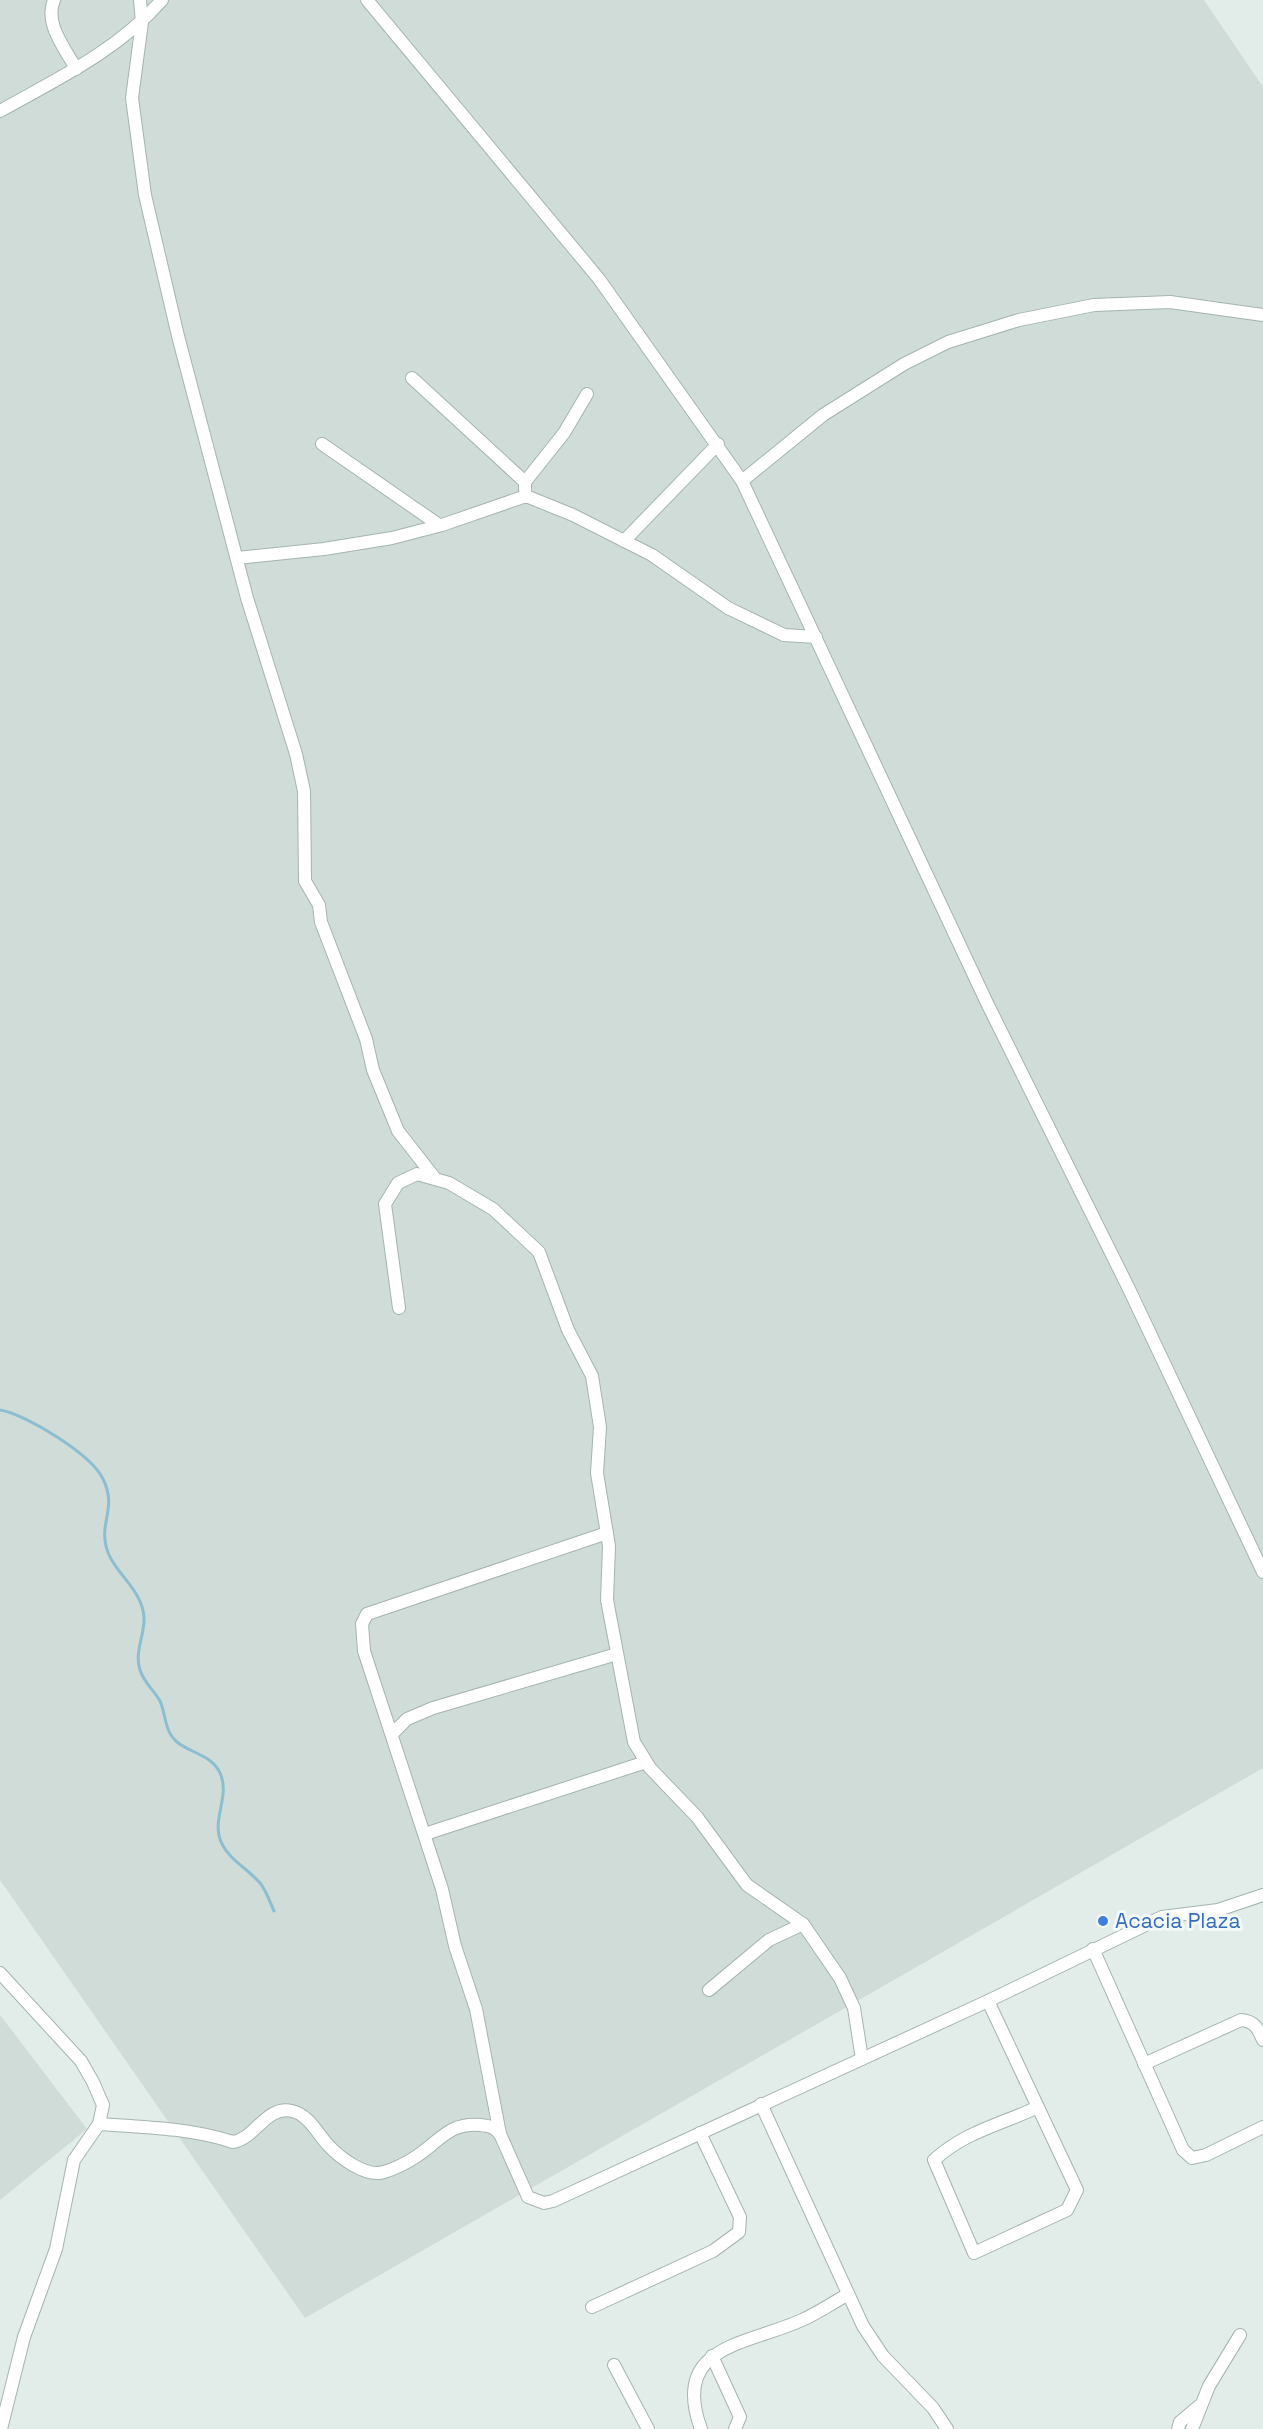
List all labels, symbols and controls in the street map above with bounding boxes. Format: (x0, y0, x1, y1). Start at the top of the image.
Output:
place label: Acacia Plaza (1115, 1907, 1241, 1934)
marker: Acacia Plaza (1096, 1914, 1110, 1928)

